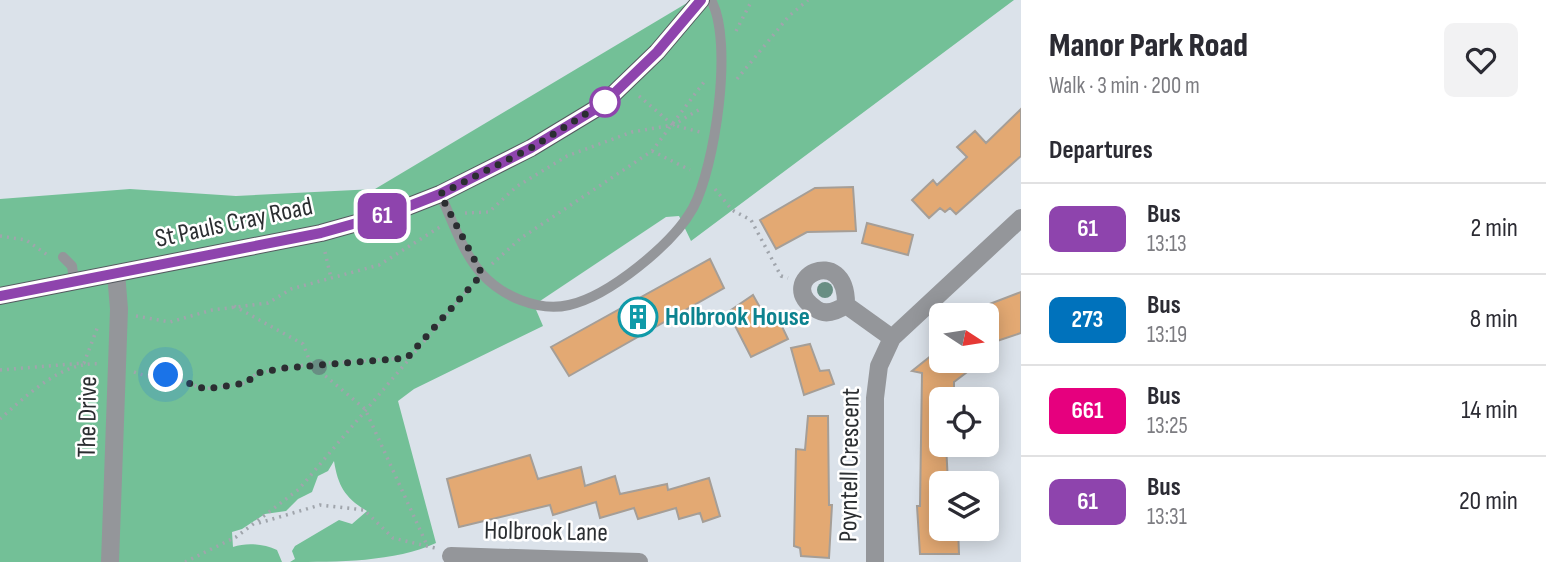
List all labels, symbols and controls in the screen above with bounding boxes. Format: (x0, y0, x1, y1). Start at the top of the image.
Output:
button: heart (1444, 23, 1518, 97)
text: Manor Park Road (1049, 26, 1248, 66)
text: Walk · 3 min · 200 m (1049, 72, 1200, 100)
unlabelled marker (590, 87, 620, 117)
text: Departures (1049, 135, 1153, 166)
street label: St Pauls Cray Road (153, 191, 315, 255)
line badge: 61 (350, 193, 414, 239)
text: Bus (1147, 199, 1181, 230)
text: 61 (372, 201, 392, 230)
text: 2 min (1470, 213, 1518, 244)
text: 61 (1077, 214, 1098, 243)
text: 13:13 (1147, 230, 1187, 258)
text: Bus (1147, 290, 1181, 321)
building icon: Holbrook House (617, 296, 659, 338)
place label: Holbrook House (665, 302, 810, 333)
north arrow (929, 303, 999, 373)
map controls (929, 303, 999, 541)
text: 8 min (1470, 304, 1518, 335)
text: 273 (1072, 305, 1103, 334)
text: 13:19 (1147, 321, 1187, 349)
your location (148, 357, 183, 392)
street label: The Drive (72, 376, 104, 458)
text: Bus (1147, 381, 1181, 412)
button: locate (929, 387, 999, 457)
street label: Poyntell Crescent (833, 388, 867, 542)
text: 14 min (1461, 395, 1518, 426)
text: 661 (1071, 396, 1104, 425)
text: 13:25 (1147, 412, 1188, 440)
button: layers (929, 471, 999, 541)
text: Bus (1147, 472, 1181, 503)
text: 20 min (1459, 486, 1518, 517)
text: 61 (1077, 487, 1098, 516)
text: 13:31 (1147, 503, 1187, 531)
street label: Holbrook Lane (484, 515, 608, 549)

